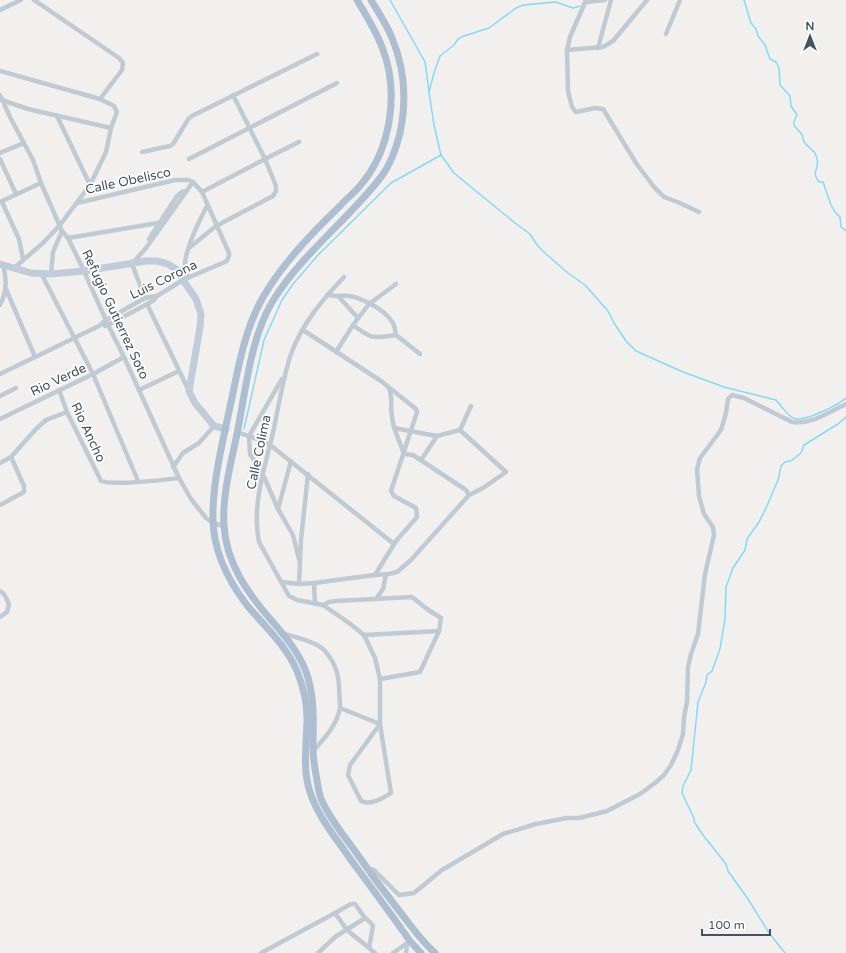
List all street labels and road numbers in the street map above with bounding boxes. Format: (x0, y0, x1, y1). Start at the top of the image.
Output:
street label: Calle Obelisco (84, 164, 173, 198)
street label: Refugio Gutierrez Soto (78, 247, 152, 382)
street label: Luis Corona (127, 257, 200, 303)
street label: Rio Verde (28, 360, 89, 400)
street label: Rio Ancho (67, 400, 109, 465)
street label: Calle Colima (243, 413, 275, 491)

